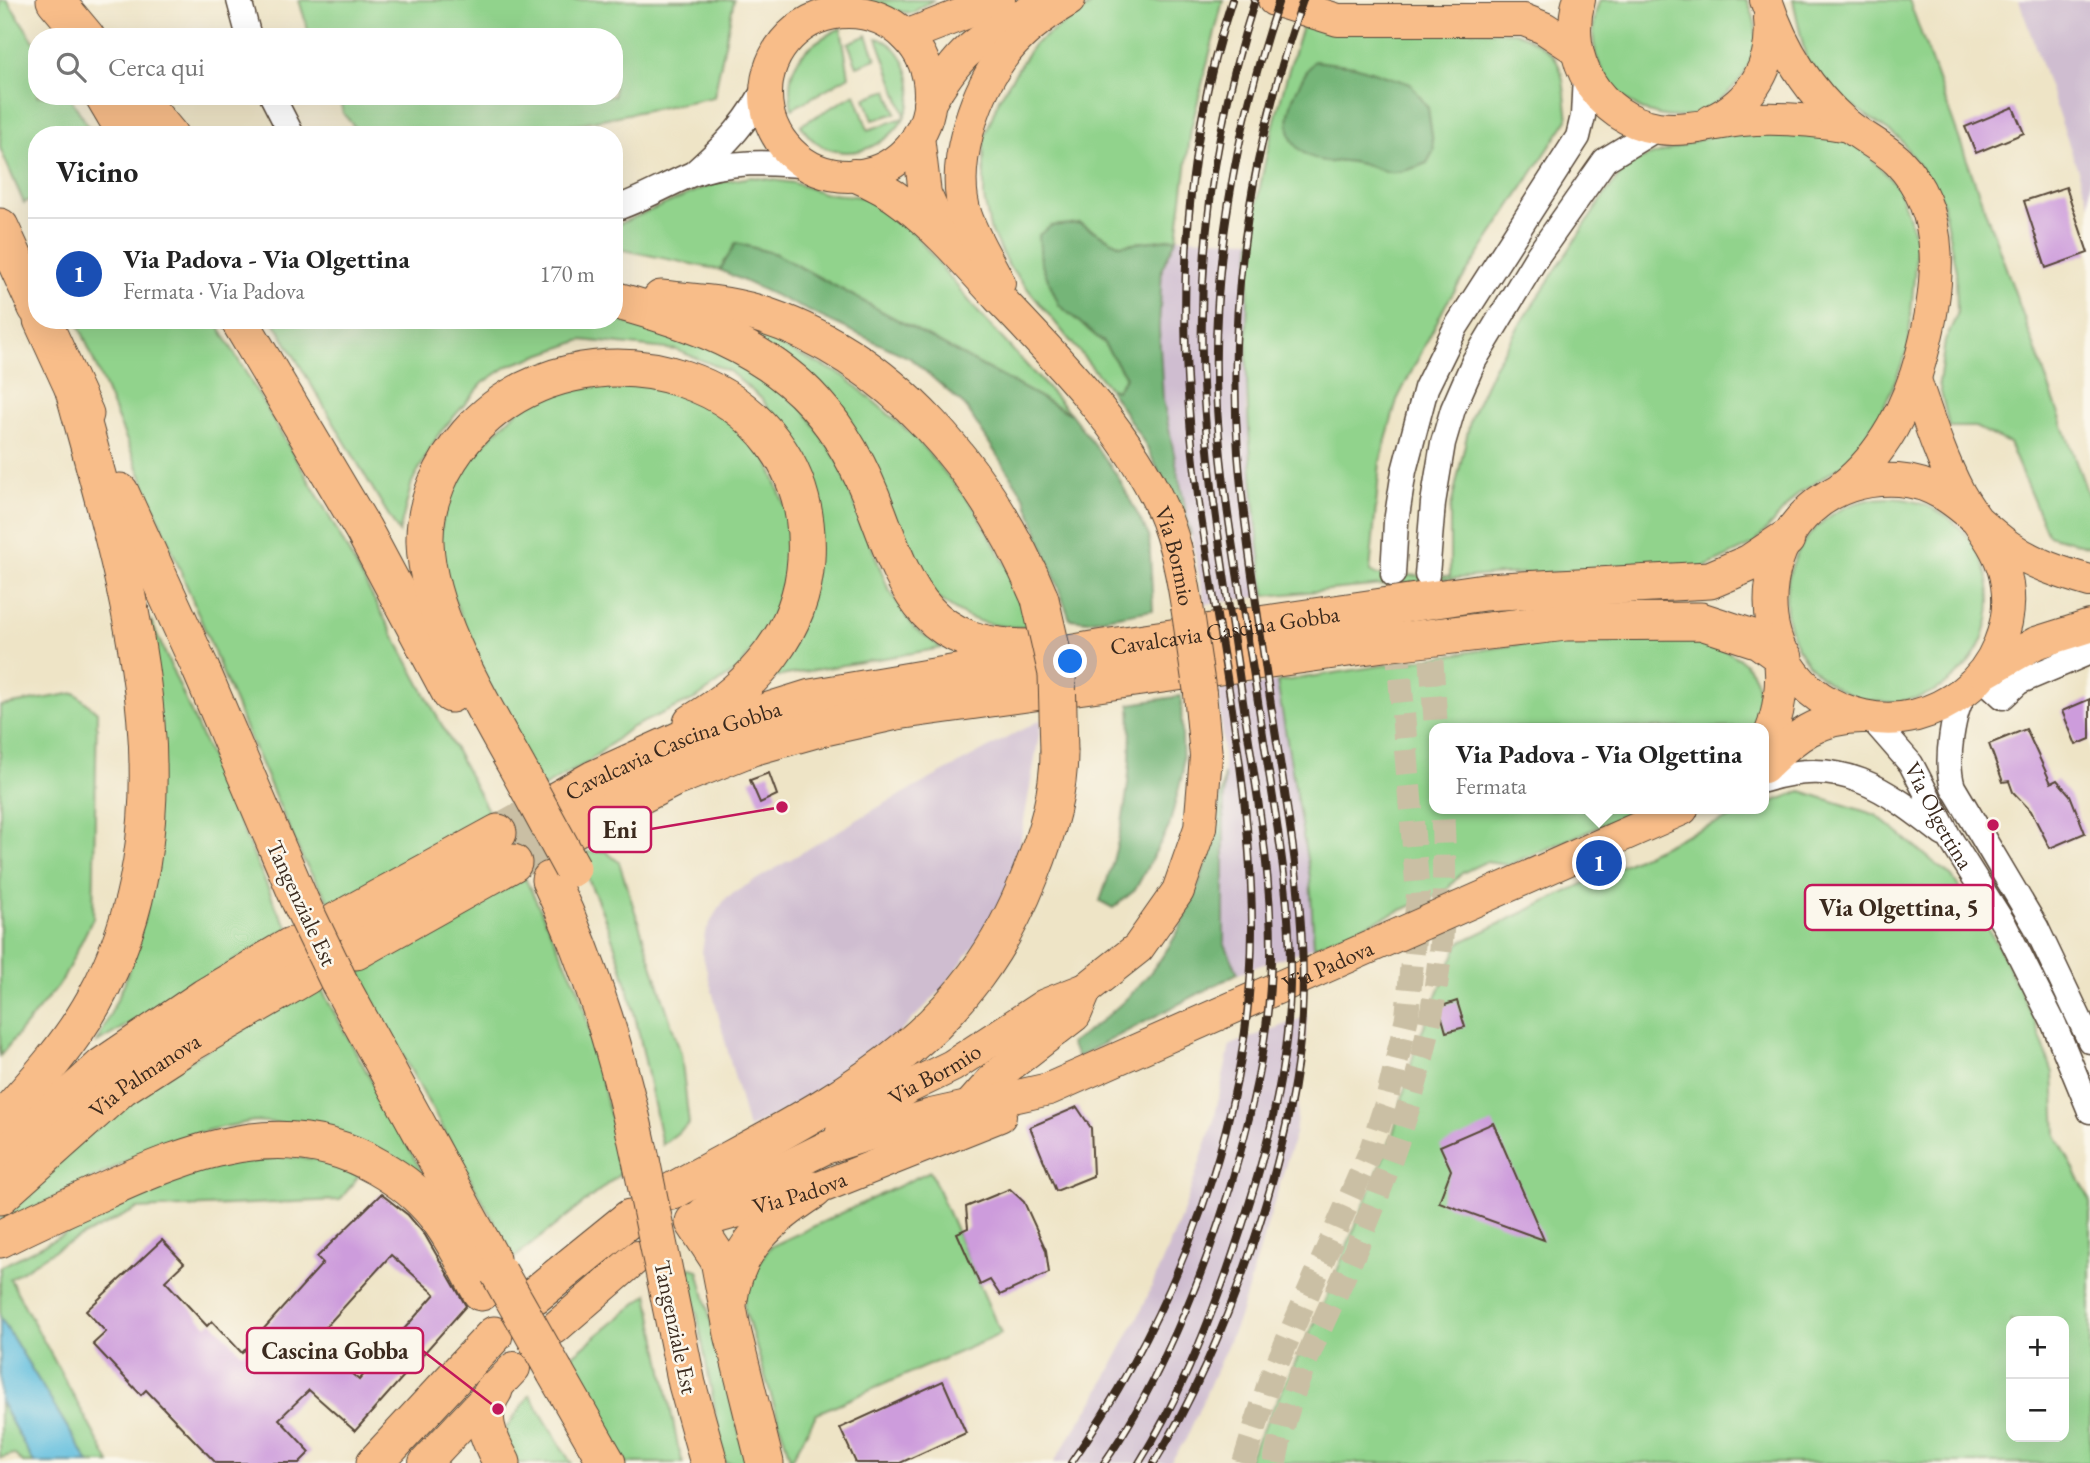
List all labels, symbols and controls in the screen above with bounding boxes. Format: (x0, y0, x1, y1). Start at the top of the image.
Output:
search box (28, 28, 623, 105)
icon: search (52, 48, 90, 86)
text: Cerca qui (108, 50, 205, 84)
text: Vicino (56, 152, 138, 191)
text: Via Padova - Via Olgettina (123, 242, 410, 276)
text: 1 (73, 259, 85, 289)
text: 170 m (539, 259, 595, 289)
text: Fermata · Via Padova (123, 276, 305, 306)
street label: Via Bormio (1147, 502, 1202, 608)
street label: Cavalcavia Cascina Gobba (1108, 598, 1342, 662)
your location (1053, 644, 1087, 678)
street label: Cavalcavia Cascina Gobba (559, 693, 786, 807)
popup (1429, 723, 1769, 814)
text: Via Padova - Via Olgettina (1456, 737, 1742, 771)
street label: Via Olgettina (1898, 757, 1981, 876)
text: Fermata (1456, 771, 1527, 801)
callout: Eni (589, 807, 651, 852)
text: Eni (603, 814, 637, 845)
street label: Tangenziale Est (260, 835, 345, 972)
pin: 1 (1576, 837, 1622, 889)
callout: Via Olgettina, 5 (1805, 885, 1993, 930)
text: Via Olgettina, 5 (1819, 892, 1979, 924)
street label: Via Padova (1277, 932, 1379, 999)
street label: Via Palmanova (83, 1025, 206, 1125)
street label: Via Bormio (882, 1036, 987, 1112)
street label: Via Padova (749, 1163, 852, 1221)
street label: Tangenziale Est (647, 1258, 705, 1397)
map controls (2006, 1316, 2069, 1442)
button: + (2006, 1316, 2069, 1379)
callout: Cascina Gobba (247, 1328, 423, 1373)
text: Cascina Gobba (261, 1335, 409, 1366)
button: − (2006, 1379, 2069, 1442)

